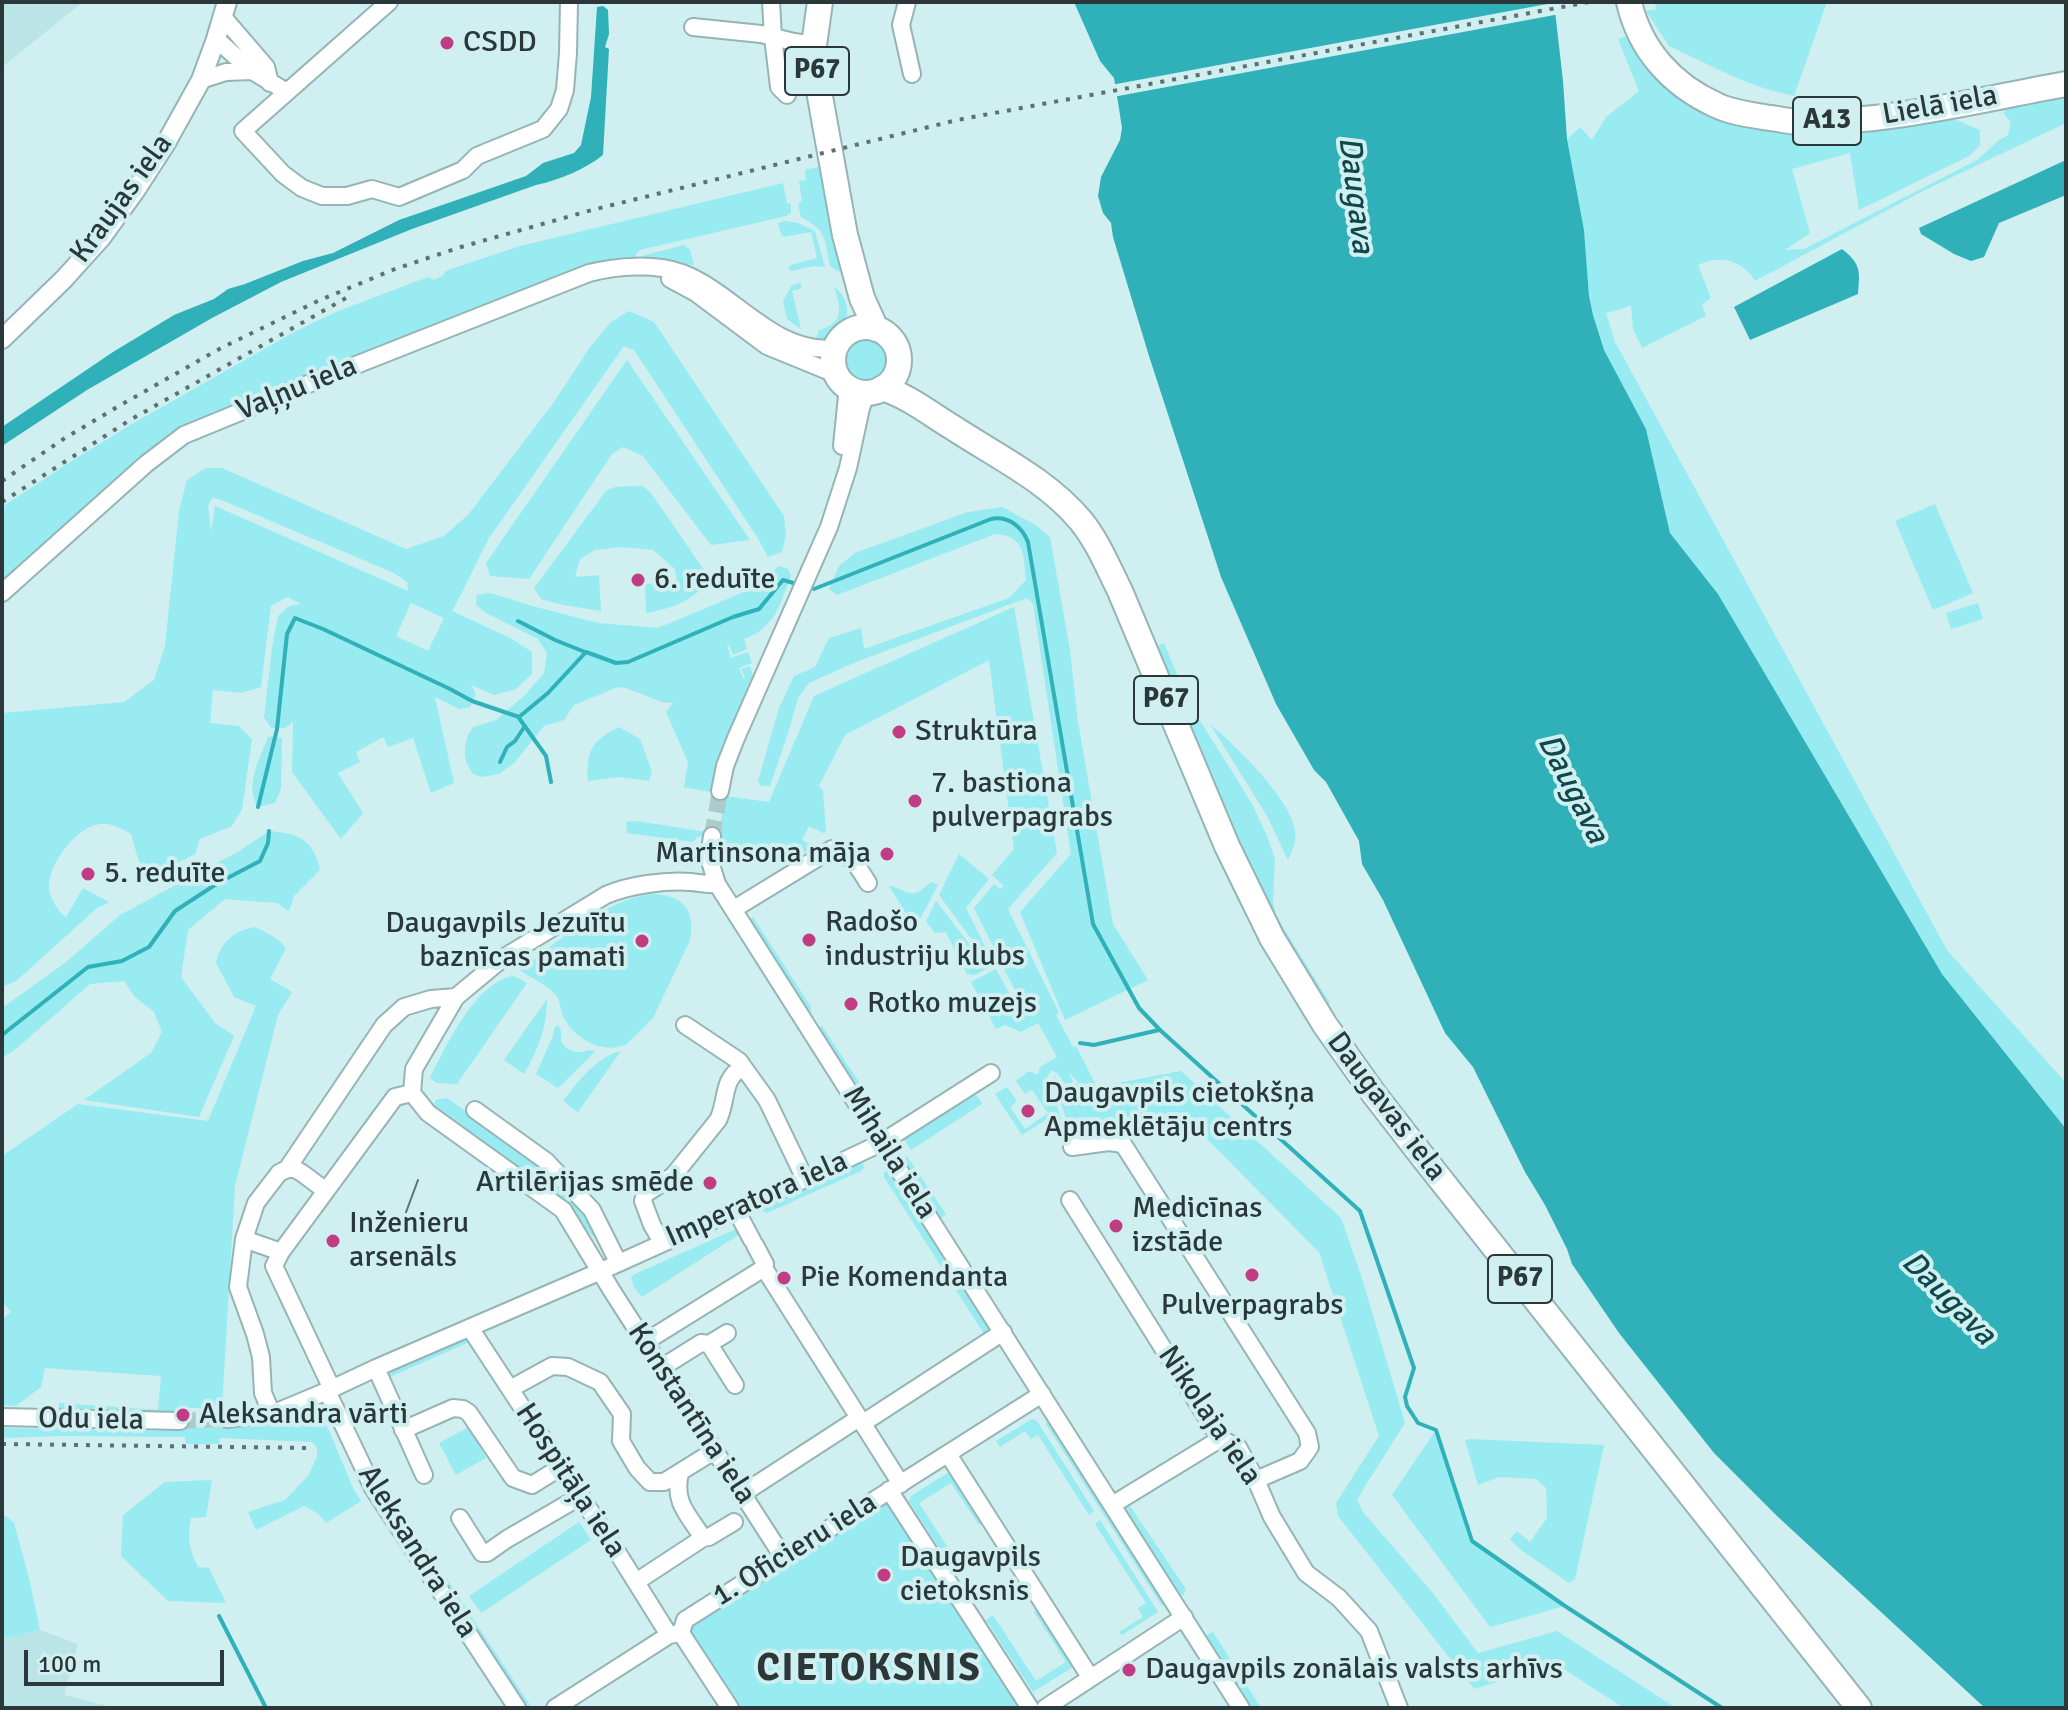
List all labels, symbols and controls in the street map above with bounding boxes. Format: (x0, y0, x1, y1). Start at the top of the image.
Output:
place label: CSDD (463, 25, 537, 61)
marker: CSDD (438, 34, 456, 52)
road number: P67 (785, 47, 849, 95)
street label: Lielā iela (1880, 78, 2000, 134)
road number: A13 (1793, 97, 1861, 145)
street label: Kraujas iela (63, 127, 181, 271)
water label: Daugava (1329, 134, 1381, 256)
street label: Vaļņu iela (232, 349, 362, 429)
place label: 6. reduīte (654, 562, 776, 598)
marker: 6. reduīte (629, 571, 647, 589)
road number: P67 (1134, 676, 1198, 724)
place label: Struktūra (915, 714, 1038, 750)
marker: Struktūra (890, 723, 908, 741)
water label: Daugava (1528, 728, 1616, 850)
place label: 7. bastiona pulverpagrabs (931, 766, 1113, 836)
marker: 7. bastiona pulverpagrabs (906, 792, 924, 810)
place label: Martinsona māja (655, 836, 871, 872)
marker: Martinsona māja (878, 845, 896, 863)
place label: 5. reduīte (104, 856, 226, 892)
marker: 5. reduīte (79, 865, 97, 883)
place label: Radošo industriju klubs (825, 905, 1025, 976)
place label: Daugavpils Jezuītu baznīcas pamati (385, 906, 626, 976)
marker: Radošo industriju klubs (800, 931, 818, 949)
marker: Daugavpils Jezuītu baznīcas pamati (633, 932, 651, 950)
place label: Rotko muzejs (867, 986, 1037, 1022)
marker: Rotko muzejs (842, 995, 860, 1013)
street label: Daugavas iela (1318, 1025, 1454, 1189)
place label: Daugavpils cietokšņa Apmeklētāju centrs (1044, 1076, 1315, 1146)
street label: Mihaila iela (834, 1080, 944, 1226)
marker: Daugavpils cietokšņa Apmeklētāju centrs (1019, 1102, 1037, 1120)
street label: Imperatora iela (661, 1144, 853, 1256)
place label: Artilērijas smēde (476, 1165, 694, 1201)
marker: Artilērijas smēde (701, 1174, 719, 1192)
place label: Medicīnas izstāde (1132, 1191, 1262, 1262)
place label: Inženieru arsenāls (349, 1206, 469, 1276)
marker: Medicīnas izstāde (1107, 1217, 1125, 1235)
marker: Inženieru arsenāls (324, 1232, 342, 1250)
water label: Daugava (1893, 1244, 2003, 1354)
road number: P67 (1488, 1255, 1552, 1303)
place label: Pie Komendanta (800, 1260, 1008, 1296)
marker: Pulverpagrabs (1243, 1266, 1261, 1284)
marker: Pie Komendanta (775, 1269, 793, 1287)
place label: Pulverpagrabs (1161, 1288, 1343, 1324)
street label: Konstantīna iela (619, 1317, 763, 1511)
street label: Nikolaja iela (1149, 1340, 1269, 1492)
place label: Aleksandra vārti (199, 1397, 408, 1433)
street label: Hospitāļa iela (507, 1397, 633, 1565)
street label: Odu iela (38, 1401, 144, 1439)
marker: Aleksandra vārti (174, 1406, 192, 1424)
street label: Aleksandra iela (350, 1459, 484, 1645)
street label: 1. Oficieru iela (706, 1485, 884, 1615)
place label: Daugavpils cietoksnis (900, 1540, 1041, 1610)
marker: Daugavpils cietoksnis (875, 1566, 893, 1584)
scale bar (28, 1634, 228, 1684)
district label: CIETOKSNIS (756, 1647, 982, 1693)
text: 100 m (38, 1649, 101, 1679)
place label: Daugavpils zonālais valsts arhīvs (1145, 1652, 1563, 1688)
marker: Daugavpils zonālais valsts arhīvs (1120, 1661, 1138, 1679)

